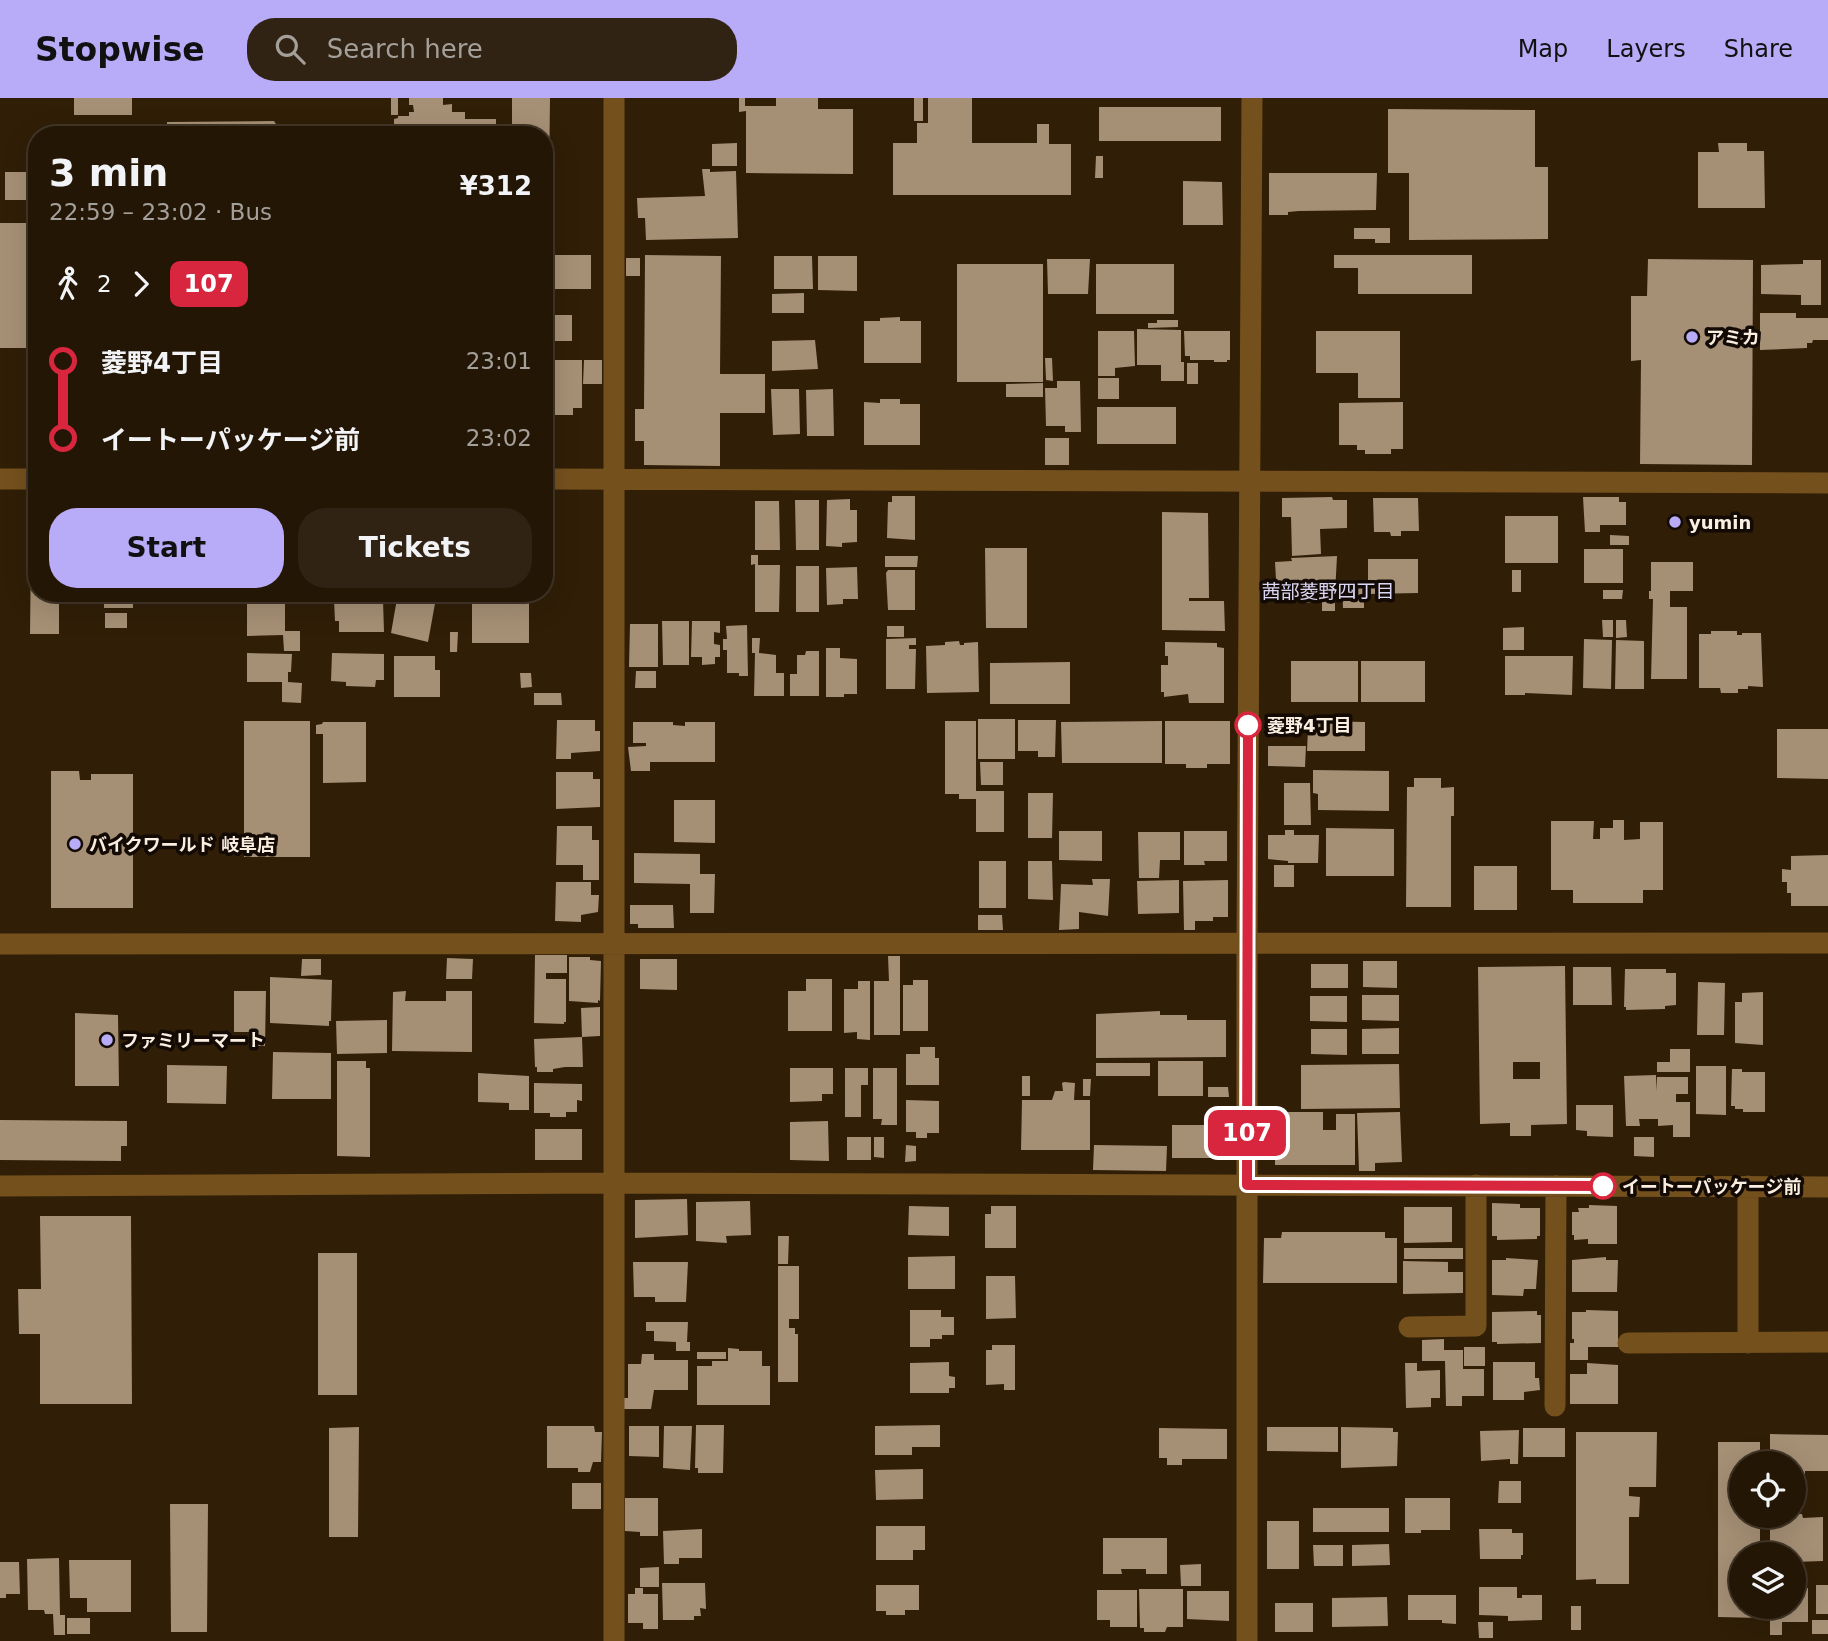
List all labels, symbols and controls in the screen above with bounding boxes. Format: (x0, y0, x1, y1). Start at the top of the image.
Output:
search box (247, 18, 737, 81)
text: Stopwise (35, 30, 205, 69)
icon: search (271, 30, 309, 68)
text: Search here (327, 34, 483, 64)
text: Map (1518, 35, 1568, 63)
text: Layers (1606, 35, 1686, 63)
text: Share (1724, 35, 1793, 63)
text: 3 min (49, 151, 168, 195)
text: ¥312 (460, 171, 532, 201)
text: 22:59 – 23:02 · Bus (49, 199, 272, 225)
icon: walk (49, 265, 87, 303)
icon: forward (122, 265, 160, 303)
text: 107 (184, 270, 234, 298)
text: 2 (97, 271, 112, 297)
place label: アミカ (1706, 327, 1760, 348)
marker: アミカ (1684, 329, 1700, 345)
text: 菱野4丁目 (101, 348, 223, 378)
text: 23:01 (466, 348, 532, 374)
text: イートーパッケージ前 (101, 425, 360, 455)
text: 23:02 (466, 425, 532, 451)
button: Start (49, 508, 284, 588)
button: Tickets (298, 508, 532, 588)
place label: yumin (1689, 512, 1751, 533)
marker: yumin (1667, 514, 1683, 530)
district label: 茜部菱野四丁目 (1261, 580, 1395, 602)
marker: 菱野4丁目 (1235, 712, 1261, 738)
place label: 菱野4丁目 (1267, 715, 1352, 736)
place label: バイクワールド 岐阜店 (89, 834, 275, 855)
marker: バイクワールド 岐阜店 (67, 836, 83, 852)
place label: ファミリーマート (121, 1030, 265, 1051)
marker: ファミリーマート (99, 1032, 115, 1048)
line badge: 107 (1207, 1110, 1287, 1156)
text: 107 (1222, 1119, 1272, 1147)
marker: イートーパッケージ前 (1590, 1173, 1616, 1199)
place label: イートーパッケージ前 (1622, 1176, 1801, 1197)
map controls (1729, 1451, 1806, 1619)
button: locate (1729, 1451, 1806, 1528)
button: layers (1729, 1542, 1806, 1619)

